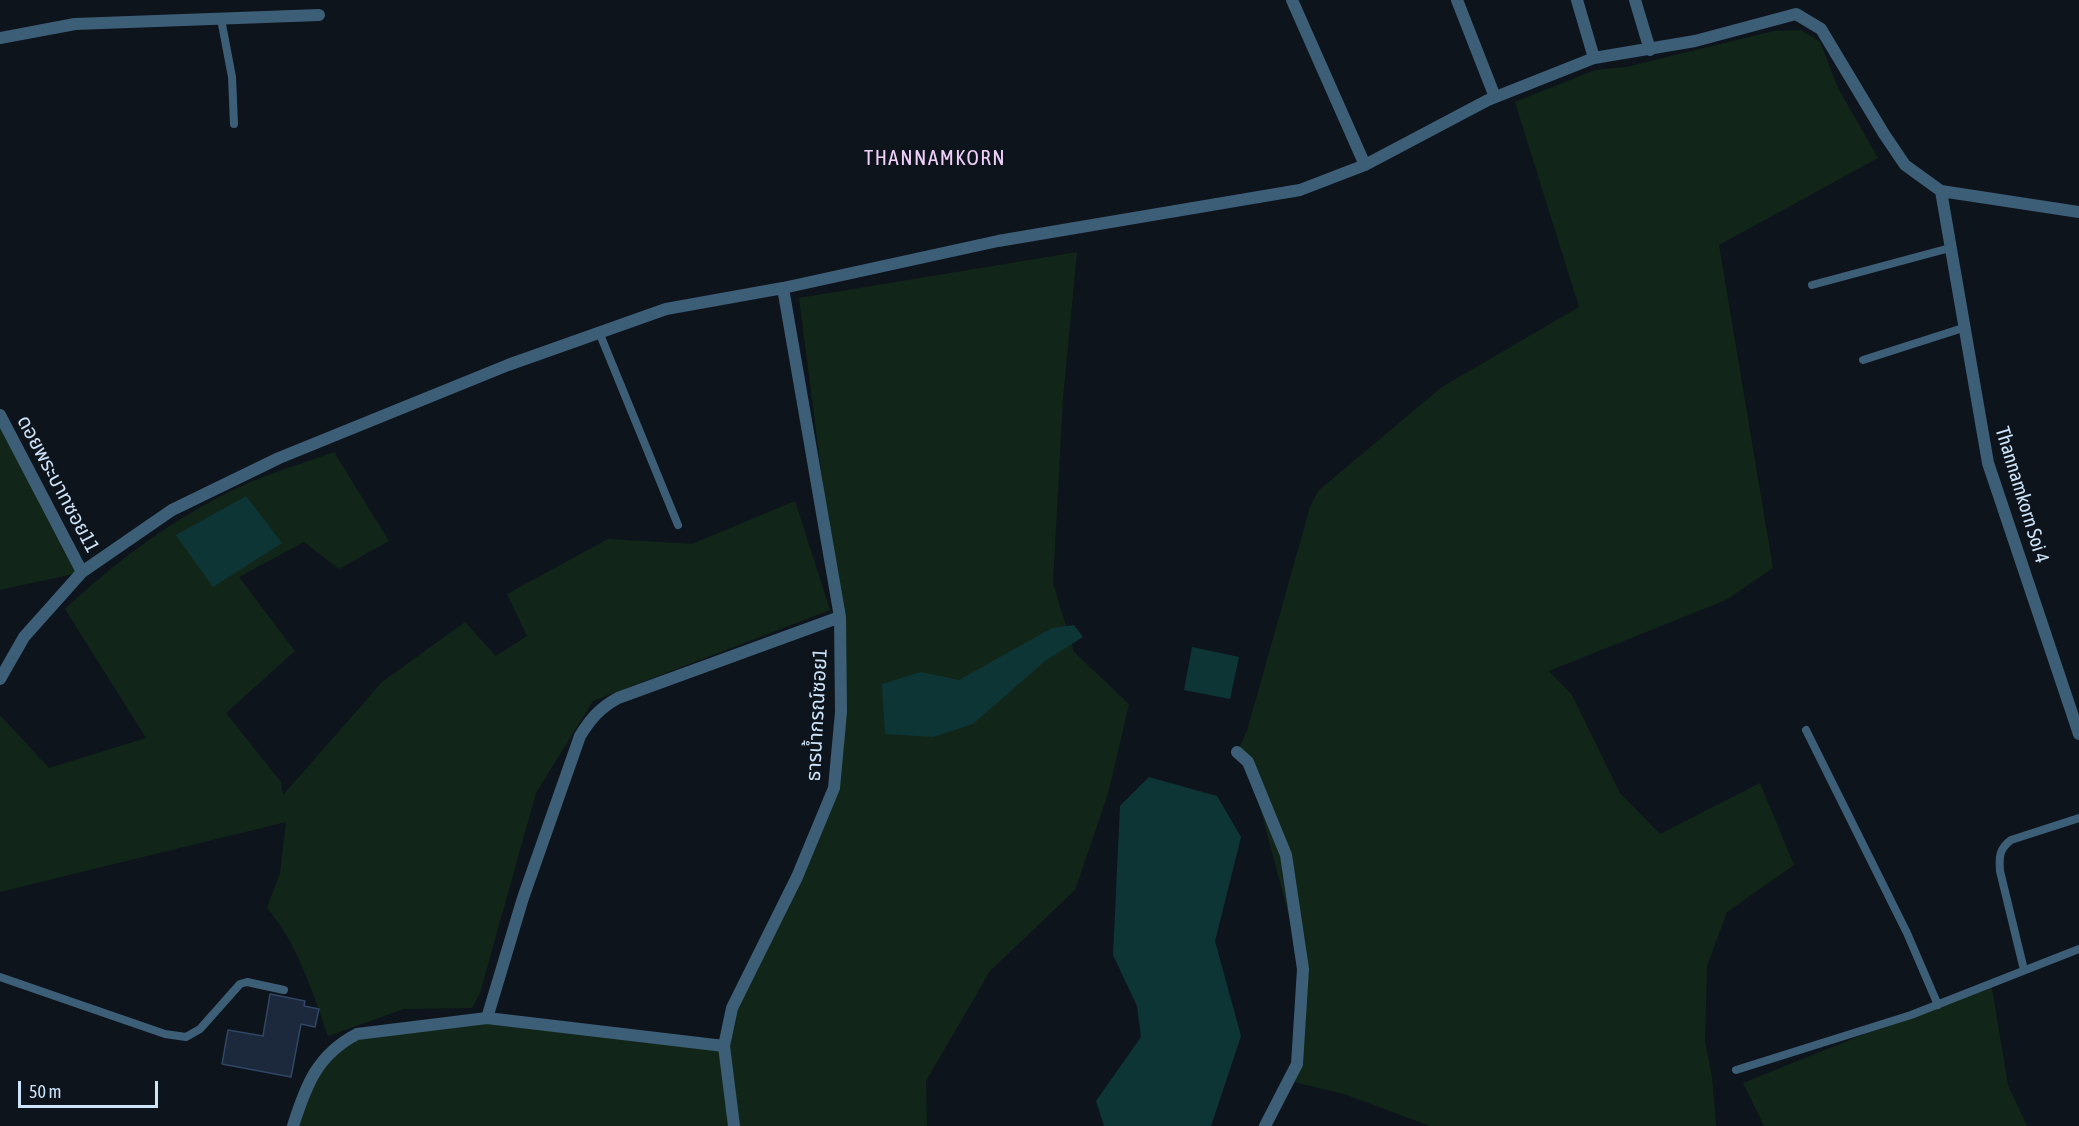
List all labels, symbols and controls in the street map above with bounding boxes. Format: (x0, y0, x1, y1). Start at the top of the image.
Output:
district label: THANNAMKORN (864, 145, 1006, 171)
street label: ดอยพระบาทซอย11 (12, 411, 104, 557)
street label: Thannamkorn Soi 4 (1990, 424, 2054, 566)
street label: ธารน้ำกรณ์ซอย1 (802, 648, 832, 782)
scale bar (21, 1069, 160, 1107)
text: 50 m (29, 1081, 61, 1102)

